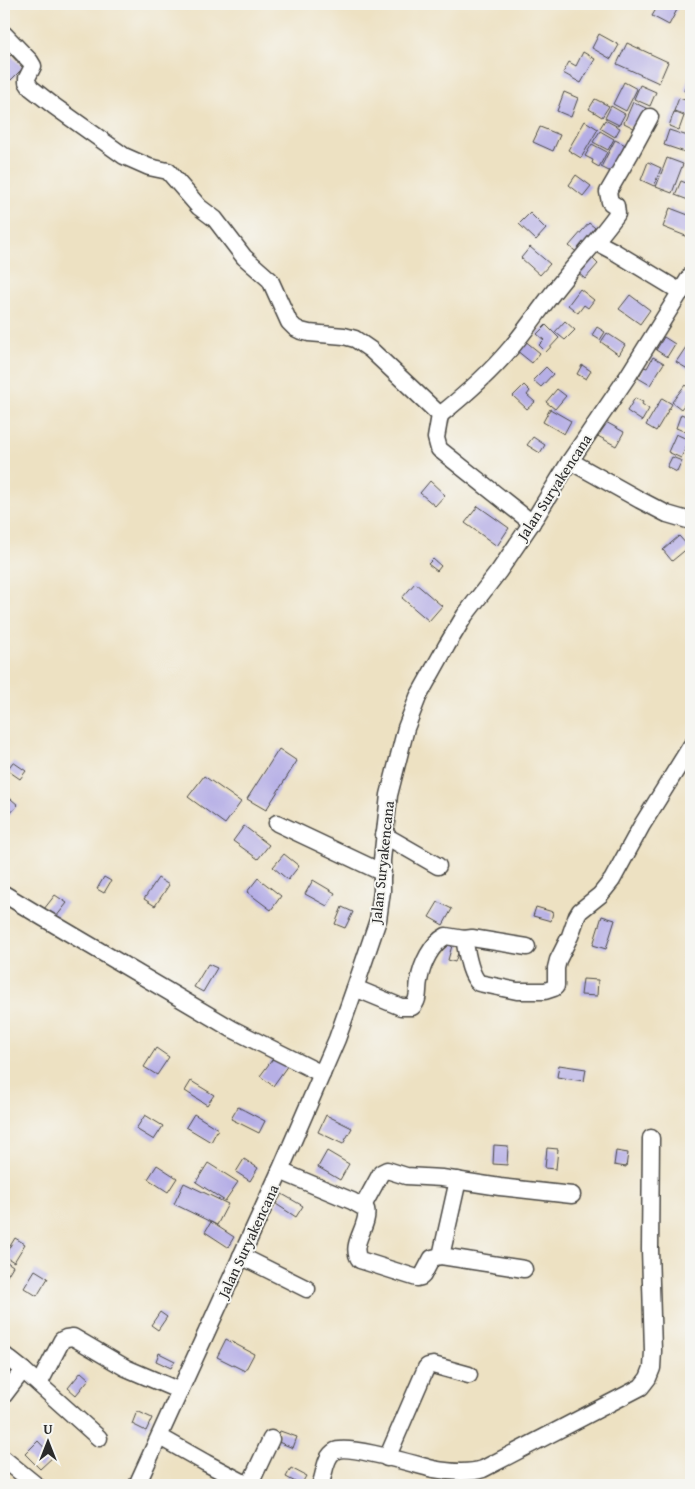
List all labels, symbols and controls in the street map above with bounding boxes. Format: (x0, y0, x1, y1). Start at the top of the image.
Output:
street label: Jalan Suryakencana (511, 430, 596, 546)
street label: Jalan Suryakencana (365, 800, 399, 926)
street label: Jalan Suryakencana (212, 1181, 283, 1303)
north arrow (22, 1416, 72, 1466)
text: U (43, 1419, 53, 1439)

